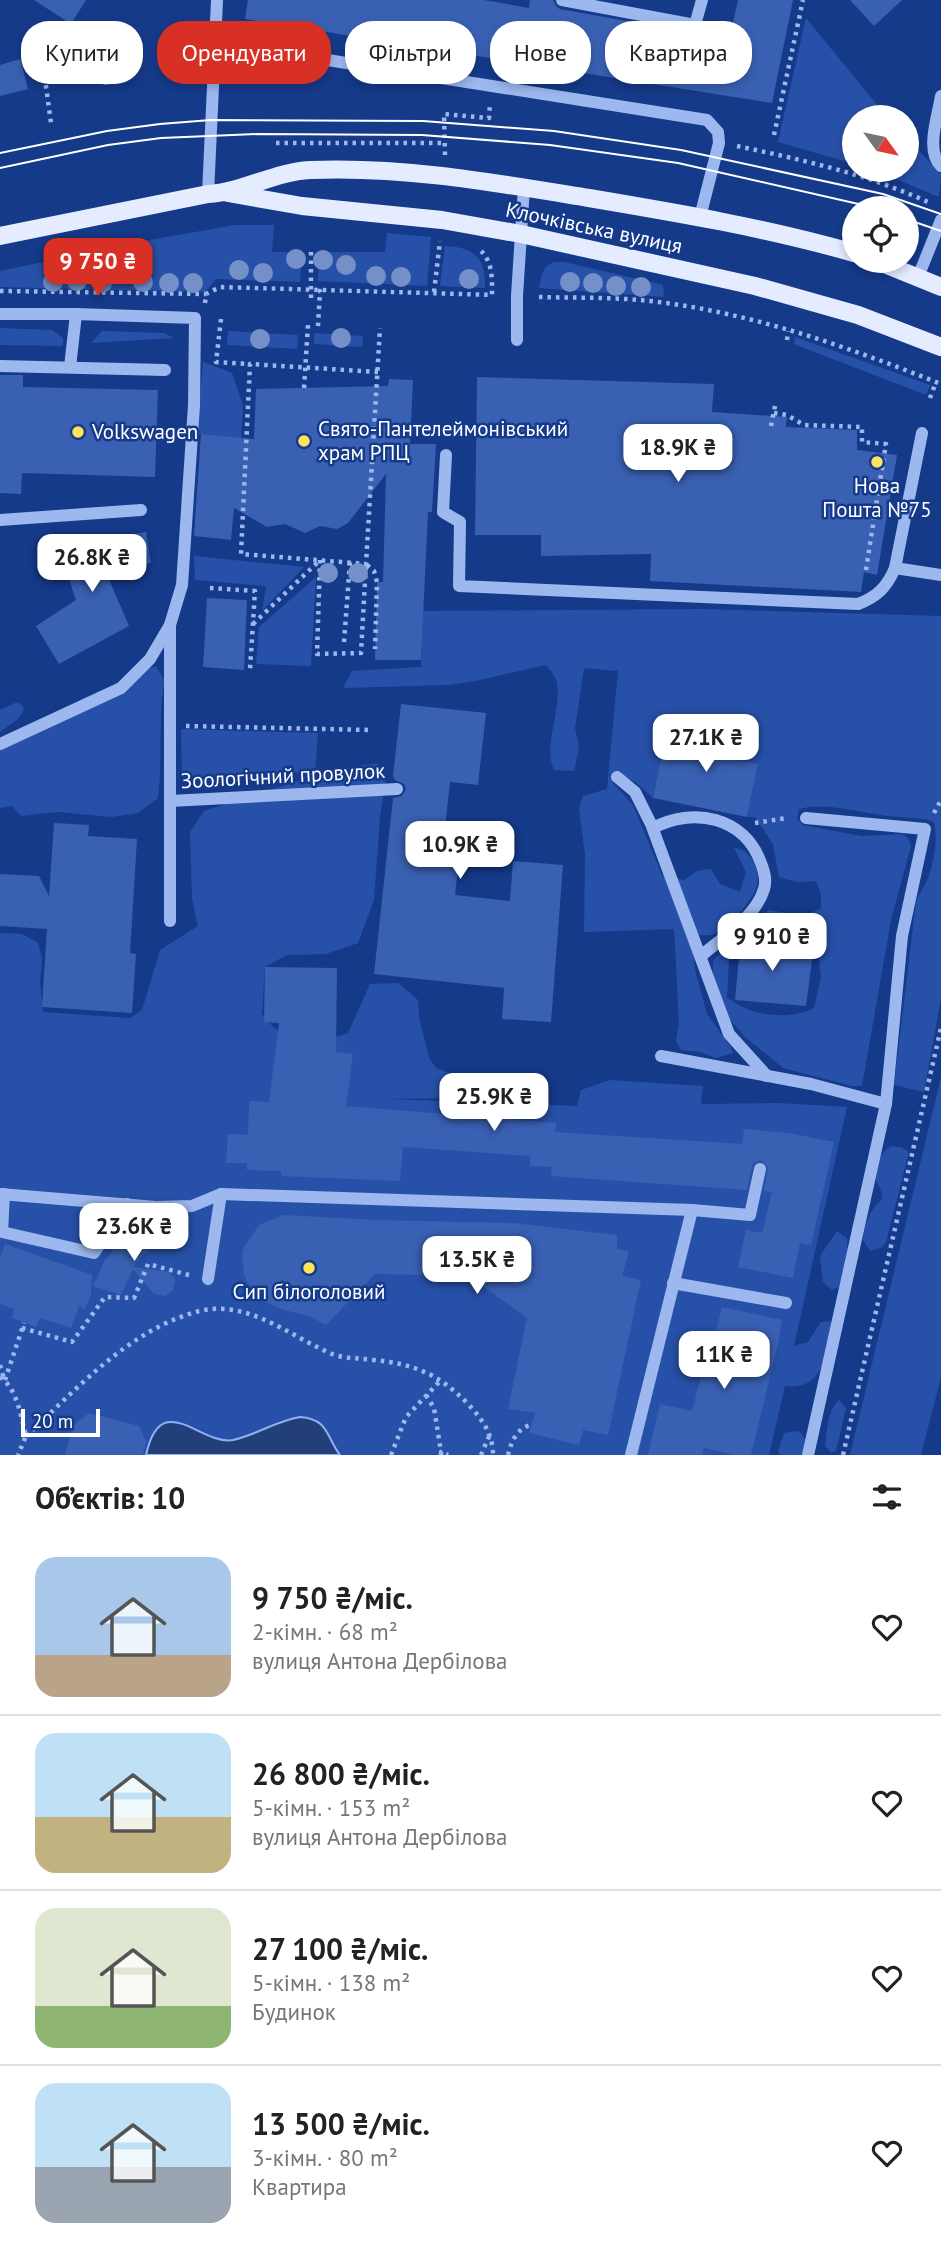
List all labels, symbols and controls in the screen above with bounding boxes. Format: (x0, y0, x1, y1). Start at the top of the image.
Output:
chip: Купити (21, 21, 143, 84)
chip: Орендувати (157, 21, 331, 84)
chip: Фільтри (345, 21, 476, 84)
chip: Нове (490, 21, 591, 84)
chip: Квартира (605, 21, 752, 84)
north arrow (842, 105, 919, 182)
map controls (842, 105, 919, 273)
street label: Клочківська вулиця (503, 196, 685, 259)
button: locate (842, 196, 919, 273)
pin: 9 750 ₴ (33, 238, 163, 298)
text: 9 750 ₴ (60, 246, 136, 275)
place label: Свято-Пантелеймонівський храм РПЦ (318, 415, 568, 466)
place label: Volkswagen (91, 418, 198, 445)
marker: Volkswagen (70, 424, 86, 440)
pin: 18.9K ₴ (613, 424, 743, 484)
text: 18.9K ₴ (639, 432, 717, 461)
marker: Свято-Пантелеймонівський храм РПЦ (296, 433, 312, 449)
marker: Нова Пошта №75 (869, 454, 885, 470)
place label: Нова Пошта №75 (822, 472, 932, 523)
pin: 26.8K ₴ (27, 534, 157, 594)
text: 26.8K ₴ (53, 542, 131, 571)
pin: 27.1K ₴ (641, 714, 771, 774)
text: 27.1K ₴ (669, 722, 743, 751)
street label: Зоологічний провулок (180, 757, 386, 794)
pin: 10.9K ₴ (395, 822, 525, 881)
text: 10.9K ₴ (421, 829, 499, 858)
pin: 9 910 ₴ (707, 914, 837, 973)
text: 9 910 ₴ (734, 921, 810, 950)
pin: 25.9K ₴ (429, 1074, 559, 1133)
text: 25.9K ₴ (455, 1081, 533, 1110)
pin: 23.6K ₴ (69, 1204, 199, 1263)
text: 23.6K ₴ (95, 1211, 173, 1240)
pin: 13.5K ₴ (412, 1236, 542, 1296)
text: 13.5K ₴ (438, 1244, 516, 1273)
marker: Сип білоголовий (301, 1260, 317, 1276)
place label: Сип білоголовий (233, 1278, 385, 1305)
pin: 11K ₴ (675, 1332, 773, 1391)
text: 11K ₴ (695, 1339, 753, 1368)
scale bar (21, 1406, 100, 1438)
text: 20 m (32, 1409, 73, 1433)
text: Об’єктів: 10 (35, 1478, 185, 1517)
icon: filters (868, 1478, 906, 1516)
text: 9 750 ₴/міс. (252, 1578, 413, 1617)
icon: home (91, 1585, 175, 1669)
icon: heart (868, 1608, 906, 1646)
text: 2-кімн. · 68 m² (252, 1617, 398, 1646)
text: вулиця Антона Дербілова (252, 1646, 508, 1675)
text: 26 800 ₴/міс. (252, 1754, 430, 1793)
icon: home (91, 1761, 175, 1845)
icon: heart (868, 1784, 906, 1822)
text: 5-кімн. · 153 m² (252, 1793, 410, 1822)
text: вулиця Антона Дербілова (252, 1822, 508, 1851)
text: 27 100 ₴/міс. (252, 1929, 428, 1968)
icon: home (91, 1936, 175, 2020)
icon: heart (868, 1959, 906, 1997)
text: 5-кімн. · 138 m² (252, 1968, 410, 1997)
text: Будинок (252, 1997, 336, 2026)
text: 13 500 ₴/міс. (252, 2104, 430, 2143)
icon: home (91, 2111, 175, 2195)
icon: heart (868, 2134, 906, 2172)
text: 3-кімн. · 80 m² (252, 2143, 398, 2172)
text: Квартира (252, 2172, 347, 2201)

